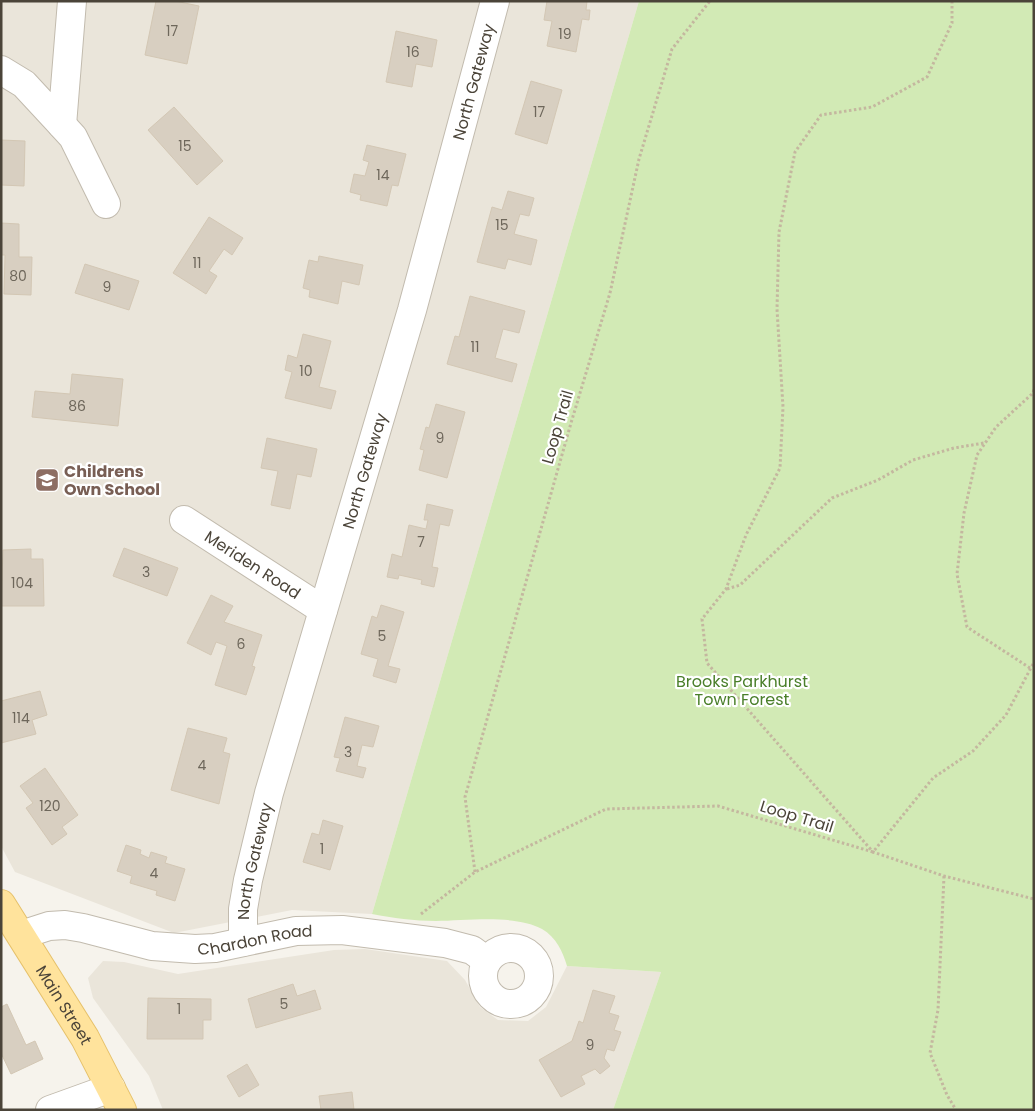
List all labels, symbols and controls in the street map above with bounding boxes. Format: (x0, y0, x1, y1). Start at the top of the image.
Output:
house number: 17 (166, 21, 178, 41)
street label: North Gateway (447, 21, 500, 143)
house number: 19 (558, 24, 572, 44)
house number: 16 (406, 42, 420, 62)
house number: 17 (533, 102, 545, 122)
house number: 15 (178, 136, 192, 156)
house number: 14 (376, 165, 390, 185)
house number: 15 (495, 215, 509, 235)
house number: 11 (193, 253, 201, 273)
house number: 80 (9, 266, 27, 286)
house number: 9 (103, 277, 111, 297)
house number: 11 (471, 337, 479, 357)
house number: 10 (299, 361, 313, 381)
street label: Loop Trail (536, 388, 579, 467)
house number: 86 (68, 396, 86, 416)
street label: North Gateway (337, 410, 393, 532)
house number: 9 (436, 428, 444, 448)
place label: Childrens Own School (64, 460, 160, 501)
school or university icon: Childrens Own School (34, 467, 60, 493)
street label: Meriden Road (200, 525, 305, 605)
house number: 7 (417, 532, 425, 552)
house number: 3 (142, 562, 150, 582)
house number: 104 (11, 573, 33, 593)
house number: 5 (378, 626, 386, 646)
house number: 6 (237, 634, 246, 654)
park label: Brooks Parkhurst Town Forest (676, 670, 808, 711)
house number: 114 (12, 708, 30, 728)
house number: 3 (344, 742, 352, 762)
house number: 4 (198, 755, 207, 775)
street label: Loop Trail (757, 794, 836, 839)
house number: 120 (39, 796, 61, 816)
street label: North Gateway (232, 800, 278, 920)
house number: 1 (320, 839, 324, 859)
house number: 4 (150, 863, 159, 883)
street label: Chardon Road (197, 920, 313, 961)
street label: Main Street (30, 961, 98, 1049)
house number: 5 (280, 994, 288, 1014)
house number: 1 (177, 999, 181, 1019)
house number: 9 (586, 1035, 594, 1055)

